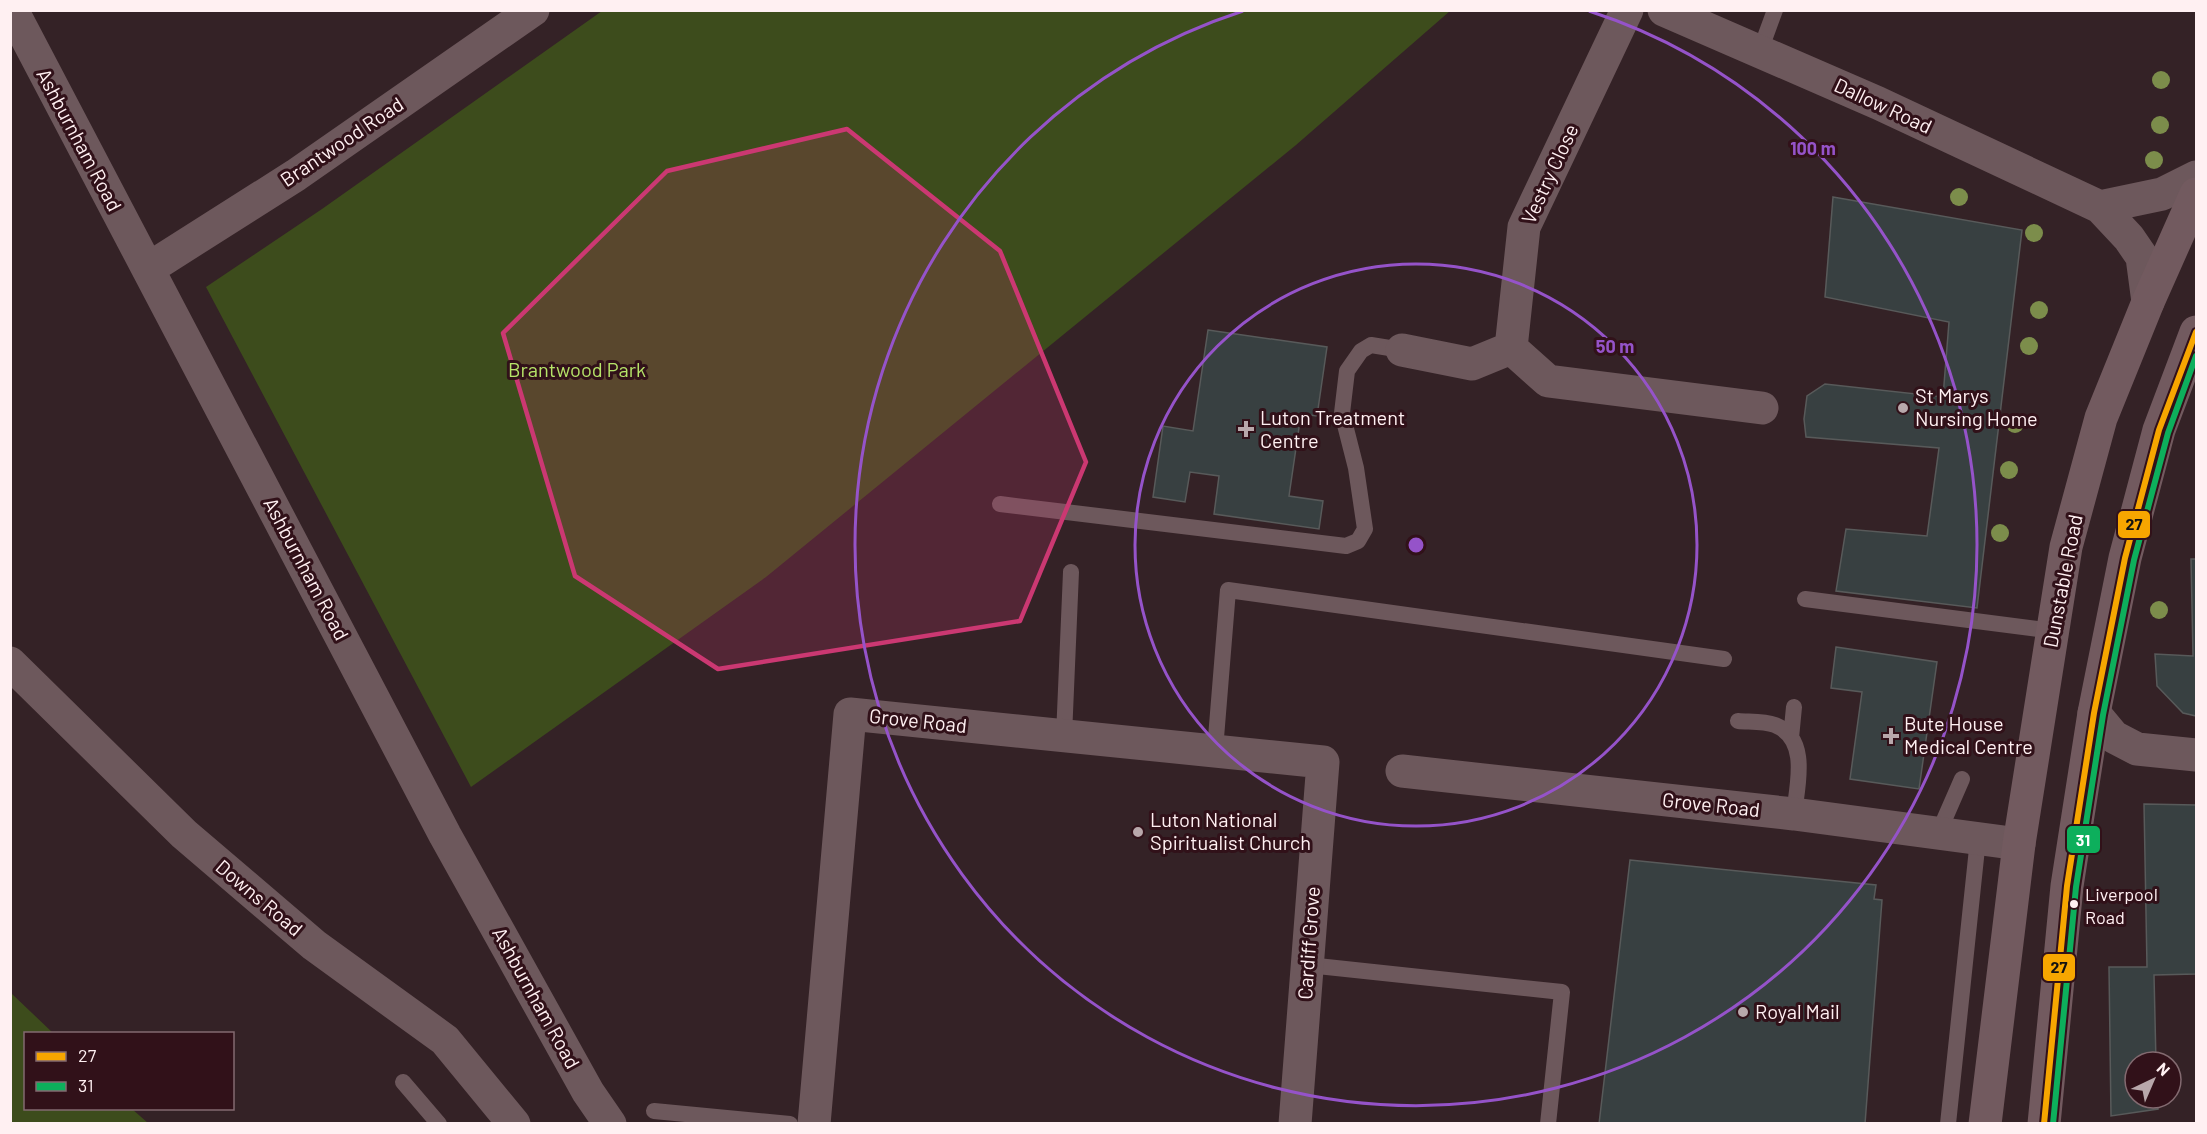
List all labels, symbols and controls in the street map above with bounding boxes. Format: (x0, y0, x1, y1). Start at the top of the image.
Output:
street label: Ashburnham Road (32, 64, 128, 215)
street label: Dallow Road (1831, 72, 1936, 138)
street label: Brantwood Road (275, 91, 407, 191)
street label: Vestry Close (1516, 120, 1583, 227)
text: 100 m (1790, 137, 1836, 159)
text: 50 m (1596, 335, 1634, 357)
park label: Brantwood Park (508, 357, 646, 381)
place label: St Marys Nursing Home (1915, 383, 2038, 430)
marker: St Marys Nursing Home (1896, 401, 1910, 415)
place label: Luton Treatment Centre (1260, 405, 1405, 452)
marker: Luton Treatment Centre (1237, 420, 1255, 438)
street label: Ashburnham Road (259, 493, 355, 644)
line badge: 27 (2117, 510, 2151, 539)
street label: Dunstable Road (2037, 512, 2087, 649)
text: 27 (2126, 514, 2143, 533)
centre of rings (1406, 535, 1426, 555)
street label: Grove Road (868, 703, 968, 737)
place label: Bute House Medical Centre (1904, 711, 2033, 758)
marker: Bute House Medical Centre (1882, 727, 1900, 745)
street label: Grove Road (1661, 787, 1761, 821)
place label: Luton National Spiritualist Church (1150, 807, 1311, 854)
marker: Luton National Spiritualist Church (1131, 825, 1145, 839)
line badge: 31 (2066, 825, 2101, 854)
text: 31 (2076, 830, 2090, 849)
street label: Downs Road (211, 854, 308, 940)
place label: Liverpool Road (2085, 883, 2158, 928)
street label: Cardiff Grove (1292, 886, 1324, 1000)
marker: Liverpool Road (2068, 898, 2080, 910)
street label: Ashburnham Road (488, 923, 586, 1072)
line badge: 27 (2042, 953, 2076, 982)
text: 27 (2051, 957, 2068, 976)
place label: Royal Mail (1755, 999, 1840, 1023)
marker: Royal Mail (1736, 1005, 1750, 1019)
legend (24, 1032, 234, 1110)
text: 27 (78, 1044, 97, 1066)
north arrow (2123, 1050, 2183, 1110)
text: N (2153, 1058, 2174, 1079)
text: 31 (78, 1074, 93, 1096)

